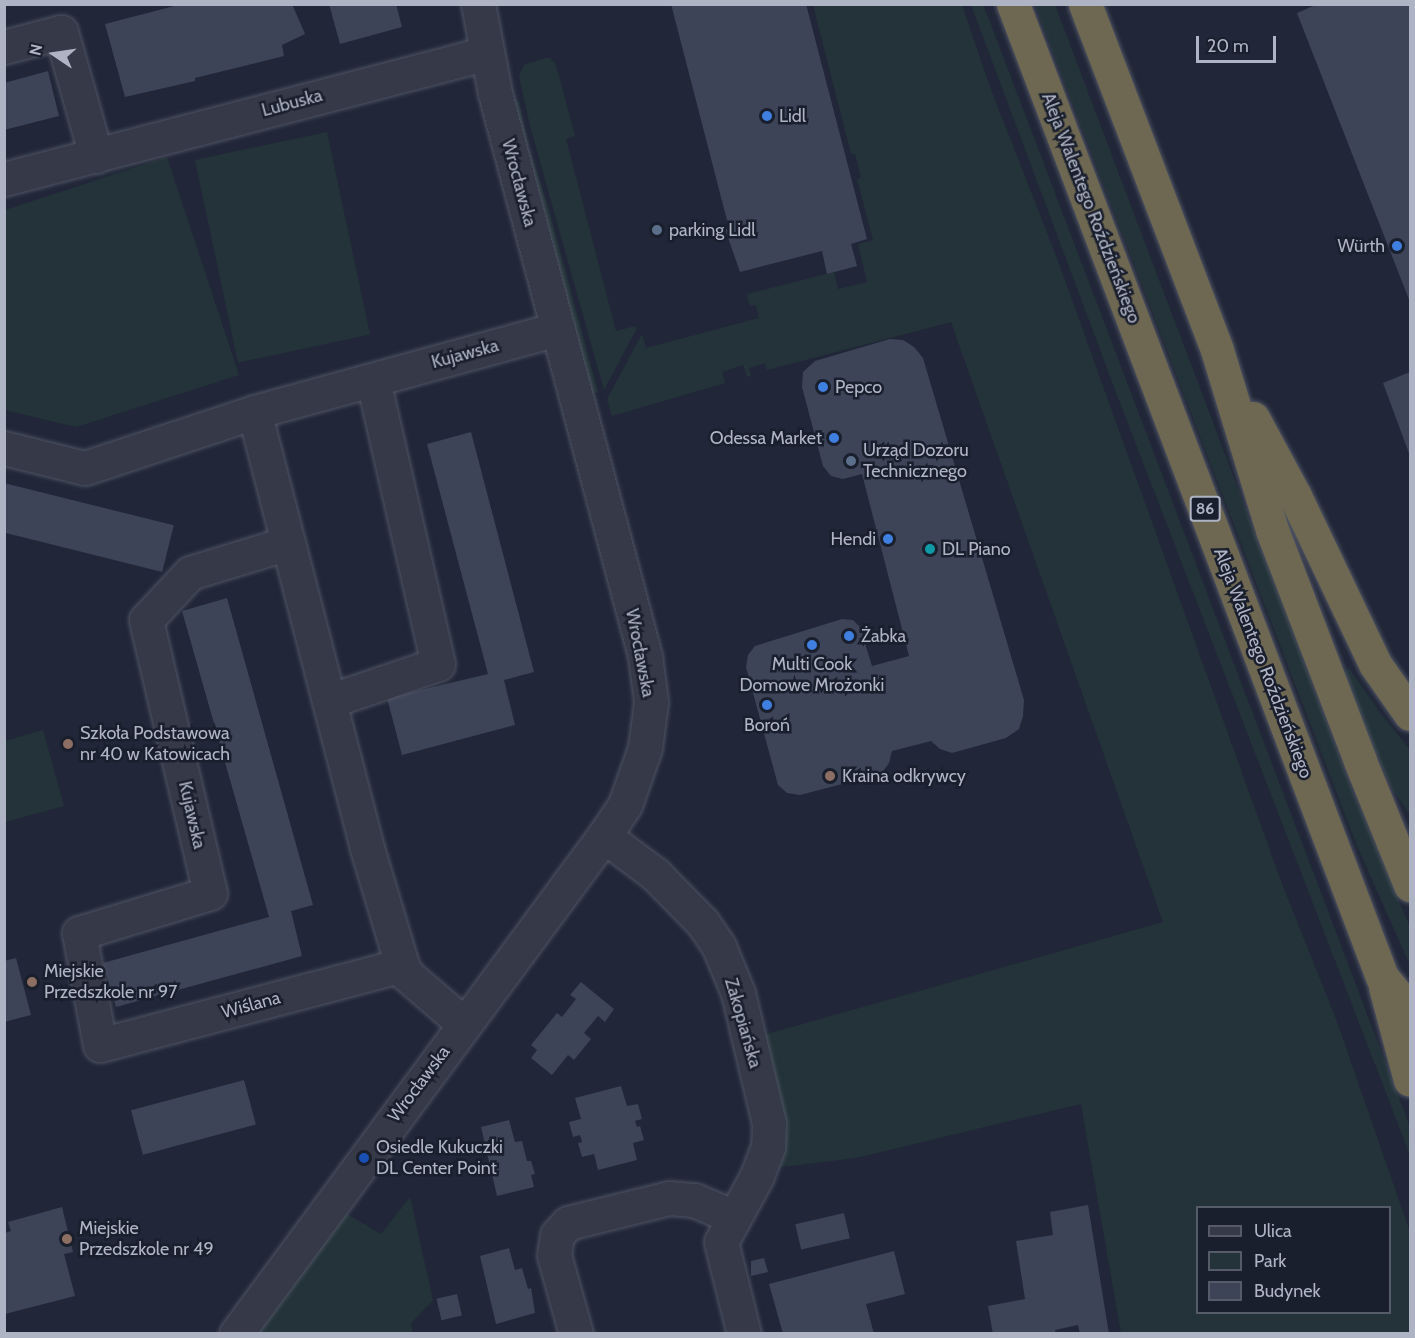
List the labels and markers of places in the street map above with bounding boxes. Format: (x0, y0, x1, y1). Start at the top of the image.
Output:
place label: Lidl (779, 105, 806, 127)
marker: Lidl (760, 109, 774, 123)
place label: parking Lidl (669, 219, 755, 241)
marker: parking Lidl (650, 223, 664, 237)
place label: Würth (1338, 235, 1385, 257)
marker: Würth (1390, 239, 1404, 253)
place label: Pepco (835, 376, 882, 398)
marker: Pepco (816, 380, 830, 394)
place label: Odessa Market (710, 427, 822, 449)
marker: Odessa Market (827, 431, 841, 445)
place label: Urząd Dozoru Technicznego (863, 440, 969, 482)
marker: Urząd Dozoru Technicznego (844, 454, 858, 468)
place label: Hendi (830, 528, 876, 550)
marker: Hendi (881, 532, 895, 546)
place label: DL Piano (942, 538, 1011, 560)
marker: DL Piano (923, 542, 937, 556)
place label: Żabka (861, 625, 906, 647)
marker: Żabka (842, 629, 856, 643)
marker: Multi Cook Domowe Mrożonki (805, 638, 819, 652)
place label: Multi Cook Domowe Mrożonki (740, 654, 884, 696)
marker: Boroń (760, 698, 774, 712)
place label: Boroń (744, 714, 790, 736)
place label: Szkoła Podstawowa nr 40 w Katowicach (80, 723, 230, 766)
marker: Szkoła Podstawowa nr 40 w Katowicach (61, 737, 75, 751)
place label: Kraina odkrywcy (842, 765, 966, 787)
marker: Kraina odkrywcy (823, 769, 837, 783)
place label: Miejskie Przedszkole nr 97 (44, 961, 177, 1004)
marker: Miejskie Przedszkole nr 97 (25, 975, 39, 989)
place label: Osiedle Kukuczki DL Center Point (376, 1137, 503, 1180)
marker: Osiedle Kukuczki DL Center Point (357, 1151, 371, 1165)
place label: Miejskie Przedszkole nr 49 (79, 1218, 214, 1260)
marker: Miejskie Przedszkole nr 49 (60, 1232, 74, 1246)

